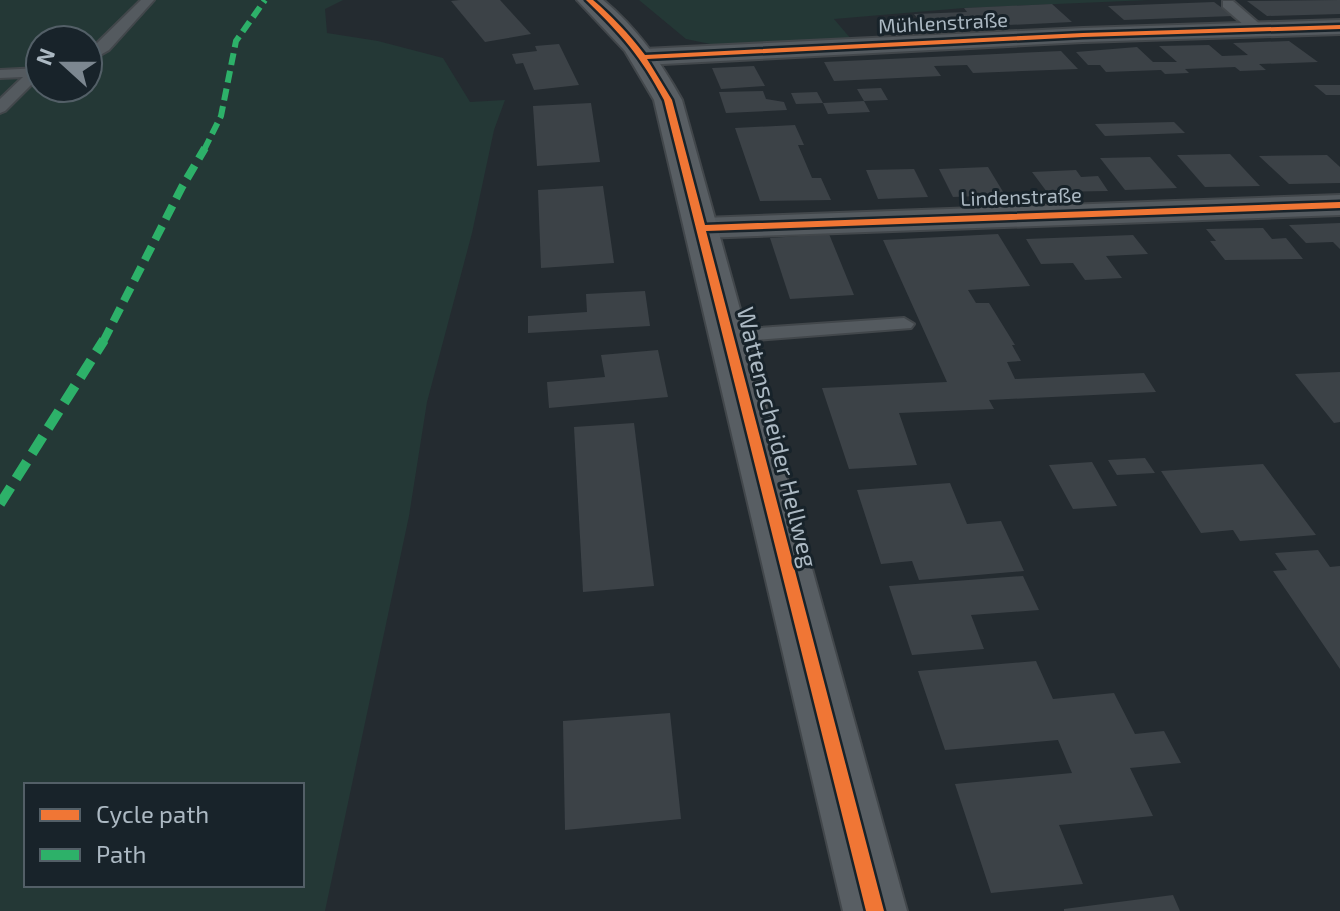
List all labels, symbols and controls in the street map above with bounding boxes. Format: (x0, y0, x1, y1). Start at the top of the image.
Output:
street label: Mühlenstraße (878, 7, 1008, 37)
north arrow (24, 24, 104, 104)
text: N (29, 44, 59, 69)
street label: Lindenstraße (960, 182, 1082, 210)
street label: Wattenscheider Hellweg (732, 304, 824, 570)
legend (24, 783, 304, 887)
text: Cycle path (96, 799, 209, 828)
text: Path (96, 839, 146, 868)

